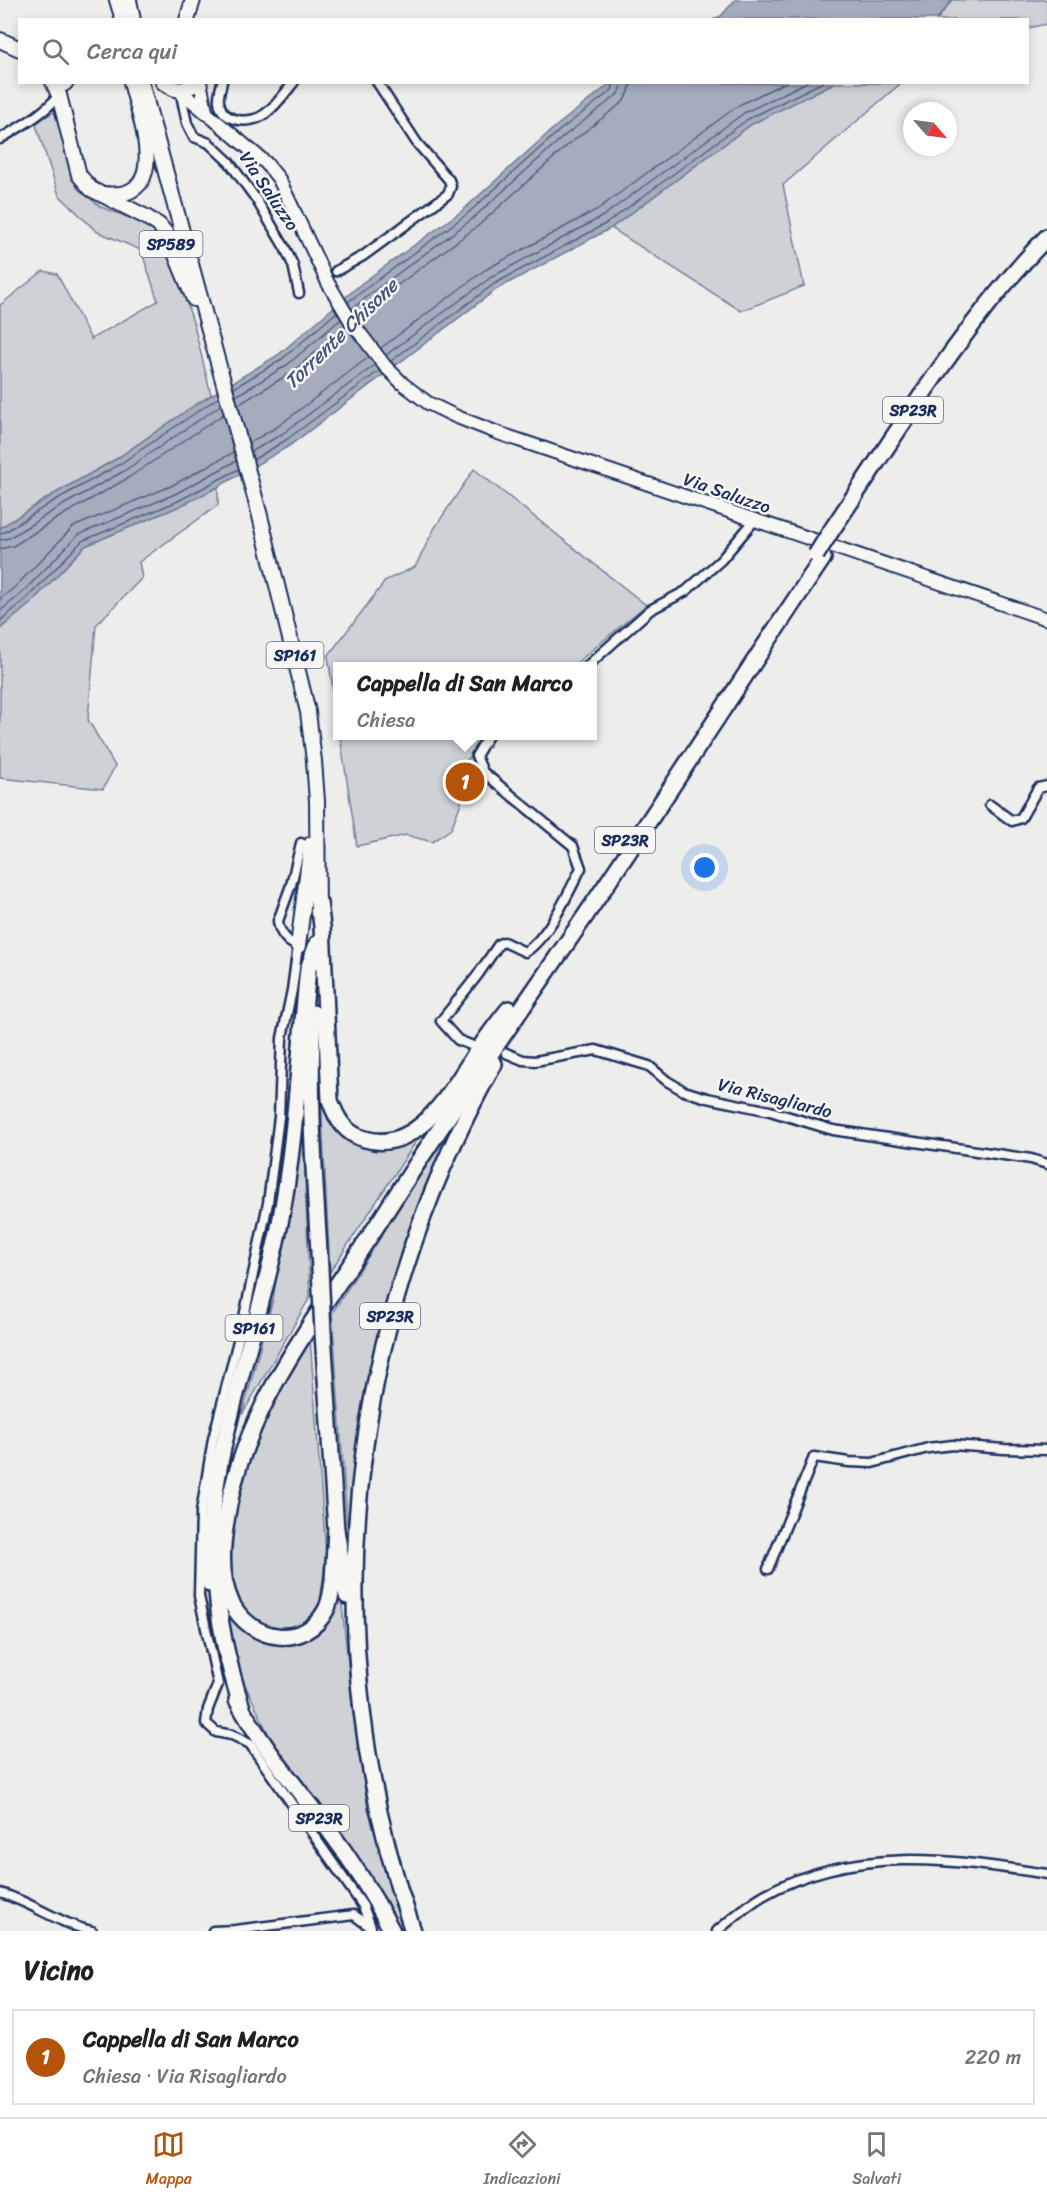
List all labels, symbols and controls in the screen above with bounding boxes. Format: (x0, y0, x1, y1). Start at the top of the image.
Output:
search box (18, 18, 1029, 84)
text: Cerca qui (87, 32, 177, 71)
icon: search (39, 35, 72, 68)
north arrow (903, 102, 957, 156)
street label: Via Saluzzo (230, 144, 308, 238)
road number: SP589 (140, 231, 202, 257)
water label: Torrente Chisone (276, 268, 408, 398)
road number: SP23R (883, 397, 943, 423)
street label: Via Saluzzo (679, 463, 775, 523)
road number: SP161 (266, 642, 324, 668)
popup (333, 662, 597, 740)
text: Cappella di San Marco (357, 664, 573, 703)
text: Chiesa (357, 703, 415, 738)
pin: 1 (446, 760, 484, 804)
road number: SP23R (595, 827, 655, 853)
your location (690, 853, 719, 882)
street label: Via Risagliardo (714, 1068, 836, 1128)
road number: SP23R (360, 1303, 420, 1329)
road number: SP161 (226, 1315, 282, 1341)
road number: SP23R (289, 1805, 349, 1831)
text: Vicino (24, 1947, 94, 1993)
text: Cappella di San Marco (83, 2020, 299, 2059)
text: 1 (41, 2040, 50, 2075)
text: 220 m (965, 2040, 1021, 2075)
text: Chiesa · Via Risagliardo (83, 2059, 287, 2094)
tab: Mappa (146, 2128, 192, 2193)
tab: Indicazioni (484, 2128, 561, 2193)
tab: Salvati (852, 2128, 901, 2193)

